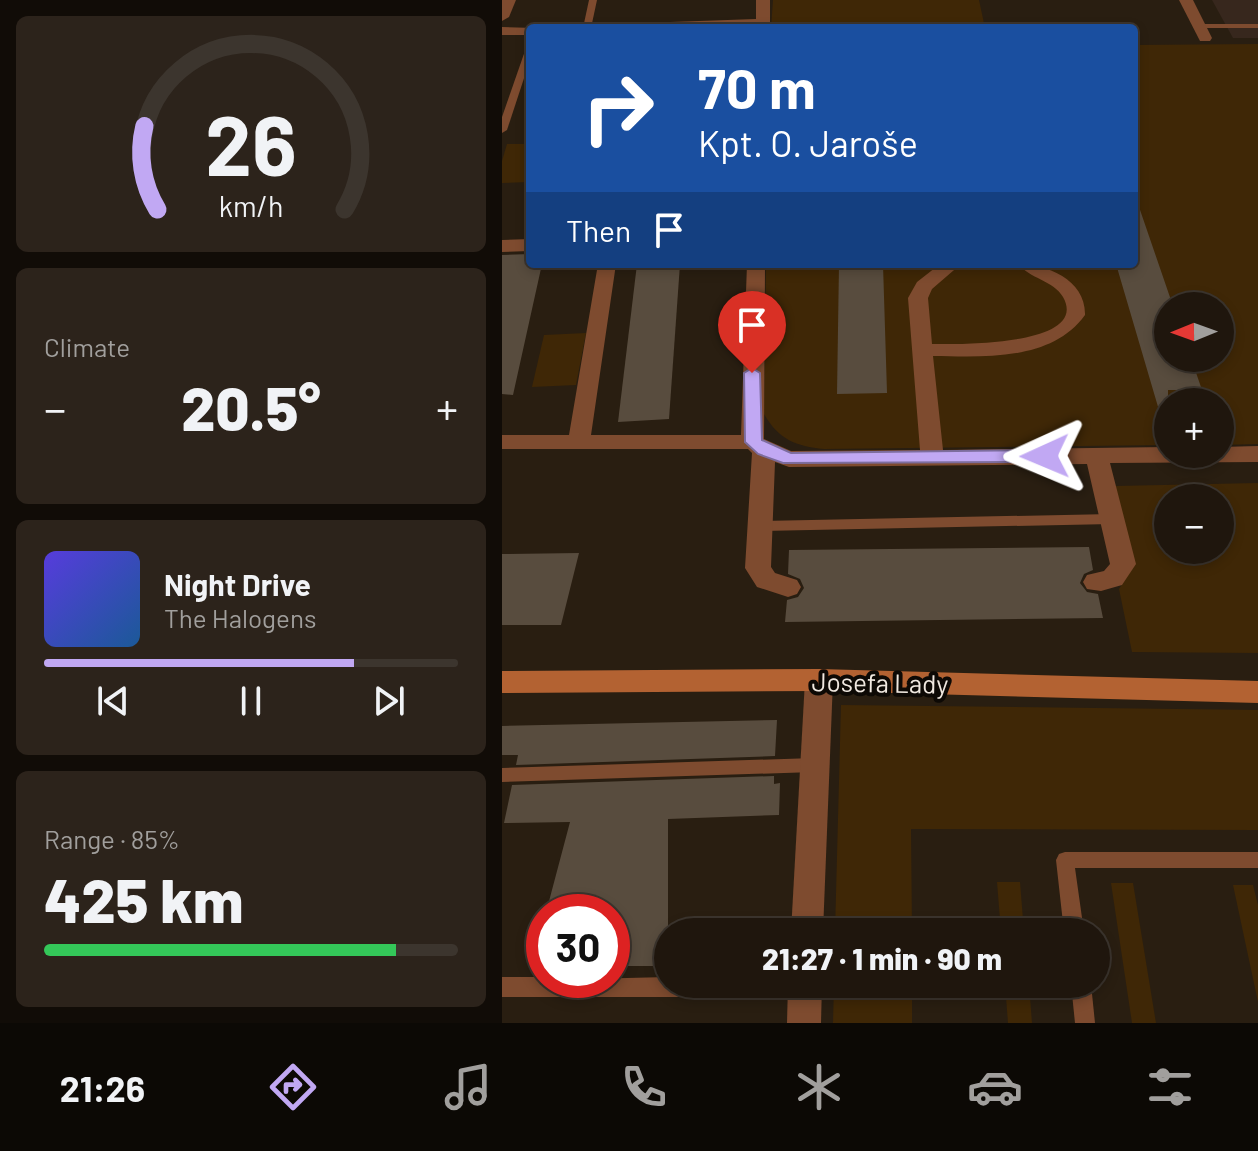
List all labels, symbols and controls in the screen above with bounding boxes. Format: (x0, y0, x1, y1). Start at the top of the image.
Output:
text: 70 m (698, 53, 816, 120)
icon: right (566, 56, 670, 160)
text: 26 (205, 92, 297, 192)
text: Kpt. O. Jaroše (698, 121, 918, 164)
text: km/h (219, 188, 283, 223)
icon: arrive (647, 208, 691, 252)
text: Then (566, 212, 631, 248)
pin (718, 291, 786, 373)
north arrow (1154, 292, 1234, 372)
map controls (1154, 292, 1234, 564)
icon: arrive (730, 303, 774, 347)
text: Climate (44, 331, 130, 362)
text: 20.5° (181, 371, 321, 443)
text: − (44, 381, 66, 434)
text: + (436, 381, 458, 434)
button: + (1154, 388, 1234, 468)
position arrow (1003, 414, 1087, 498)
button: − (1154, 484, 1234, 564)
text: Night Drive (164, 566, 311, 602)
text: The Halogens (164, 602, 316, 633)
street label: Josefa Lady (811, 665, 949, 699)
icon: previous (91, 679, 135, 723)
icon: pause (229, 679, 273, 723)
icon: next (367, 679, 411, 723)
text: Range · 85% (44, 823, 180, 854)
text: 425 km (44, 863, 243, 935)
speed limit sign: 30 (526, 894, 630, 998)
text: 21:27 · 1 min · 90 m (762, 940, 1002, 976)
icon: directions (265, 1059, 321, 1115)
icon: music (440, 1059, 496, 1115)
icon: phone (616, 1059, 672, 1115)
icon: climate (791, 1059, 847, 1115)
icon: car (967, 1059, 1023, 1115)
icon: filters (1142, 1059, 1198, 1115)
text: 21:26 (60, 1066, 145, 1109)

